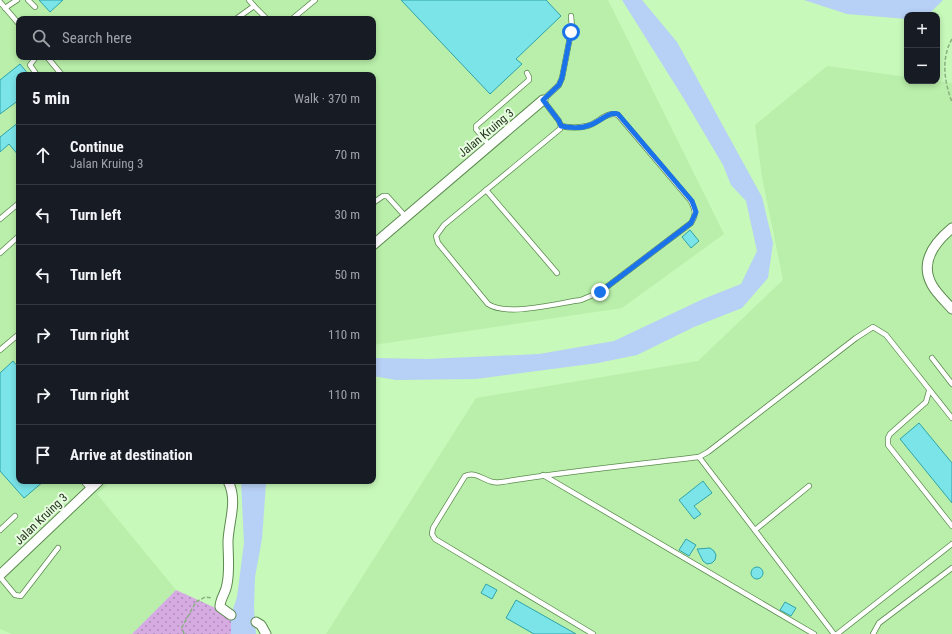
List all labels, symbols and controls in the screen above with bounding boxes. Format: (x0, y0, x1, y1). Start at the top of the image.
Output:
map controls (904, 12, 940, 84)
button: + (904, 12, 940, 48)
search box (16, 16, 376, 60)
route start (562, 23, 580, 41)
icon: search (30, 27, 52, 49)
text: Search here (62, 29, 132, 47)
button: − (904, 48, 940, 84)
text: 5 min (32, 88, 70, 108)
text: Walk · 370 m (294, 91, 360, 106)
street label: Jalan Kruing 3 (456, 106, 517, 160)
text: Continue (70, 138, 124, 156)
icon: ahead (32, 144, 54, 166)
text: 70 m (334, 147, 360, 162)
text: Jalan Kruing 3 (70, 156, 143, 171)
icon: left (32, 204, 54, 226)
text: Turn left (70, 206, 121, 224)
text: 30 m (334, 207, 360, 222)
icon: left (32, 264, 54, 286)
text: Turn left (70, 266, 121, 284)
text: 50 m (334, 267, 360, 282)
route end (591, 283, 609, 301)
icon: right (32, 324, 54, 346)
text: Turn right (70, 326, 129, 344)
text: 110 m (328, 327, 360, 342)
icon: right (32, 384, 54, 406)
text: Turn right (70, 386, 129, 404)
text: 110 m (328, 387, 360, 402)
icon: arrive (32, 444, 54, 466)
text: Arrive at destination (70, 446, 193, 464)
street label: Jalan Kruing 3 (12, 490, 70, 548)

